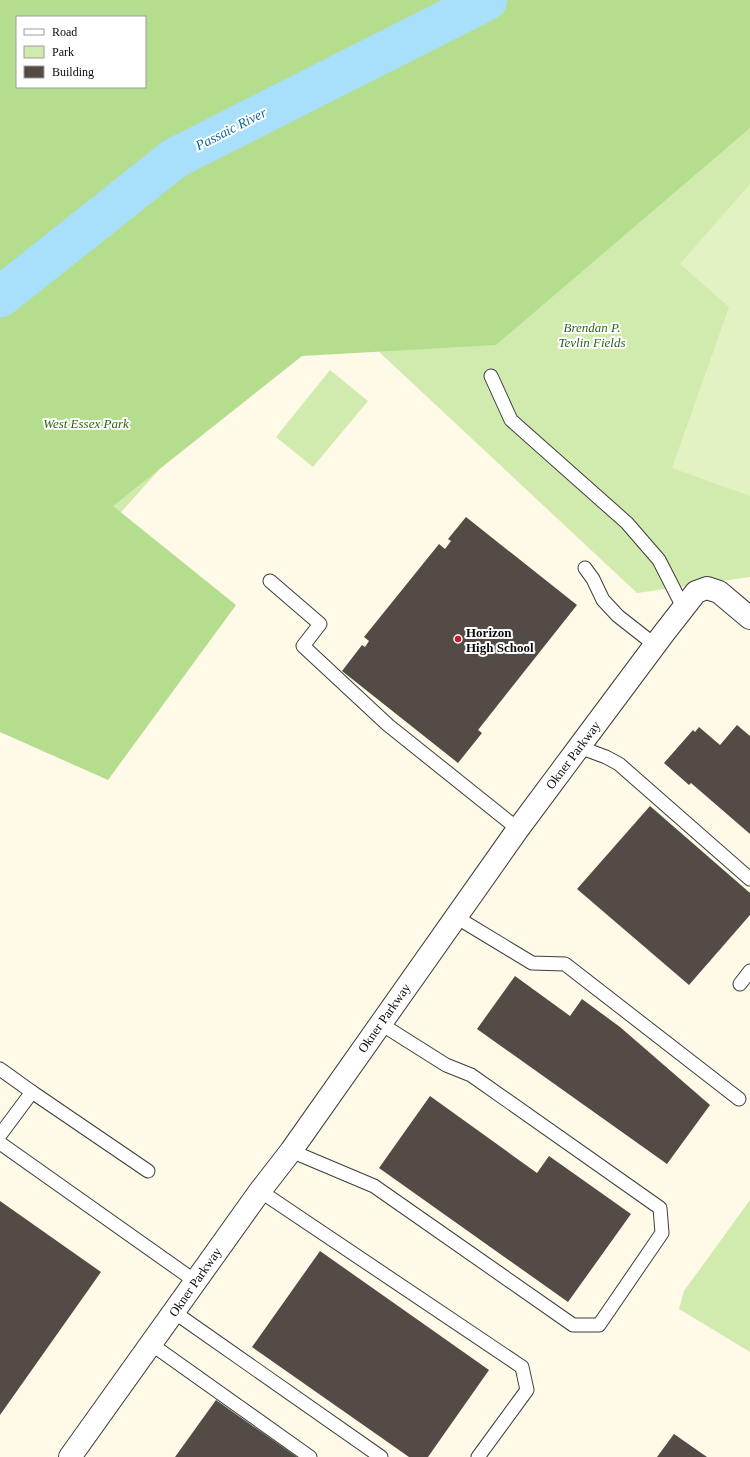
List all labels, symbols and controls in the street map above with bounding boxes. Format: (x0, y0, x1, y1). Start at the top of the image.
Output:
legend (16, 16, 146, 88)
text: Road (52, 25, 77, 39)
text: Park (52, 45, 74, 59)
text: Building (52, 65, 94, 79)
water label: Passaic River (192, 105, 269, 154)
park label: Brendan P. Tevlin Fields (558, 320, 626, 350)
park label: West Essex Park (43, 416, 129, 431)
place label: Horizon High School (466, 625, 534, 655)
marker: Horizon High School (453, 634, 463, 644)
street label: Okner Parkway (543, 718, 604, 792)
street label: Okner Parkway (355, 980, 414, 1056)
street label: Okner Parkway (166, 1244, 225, 1320)

